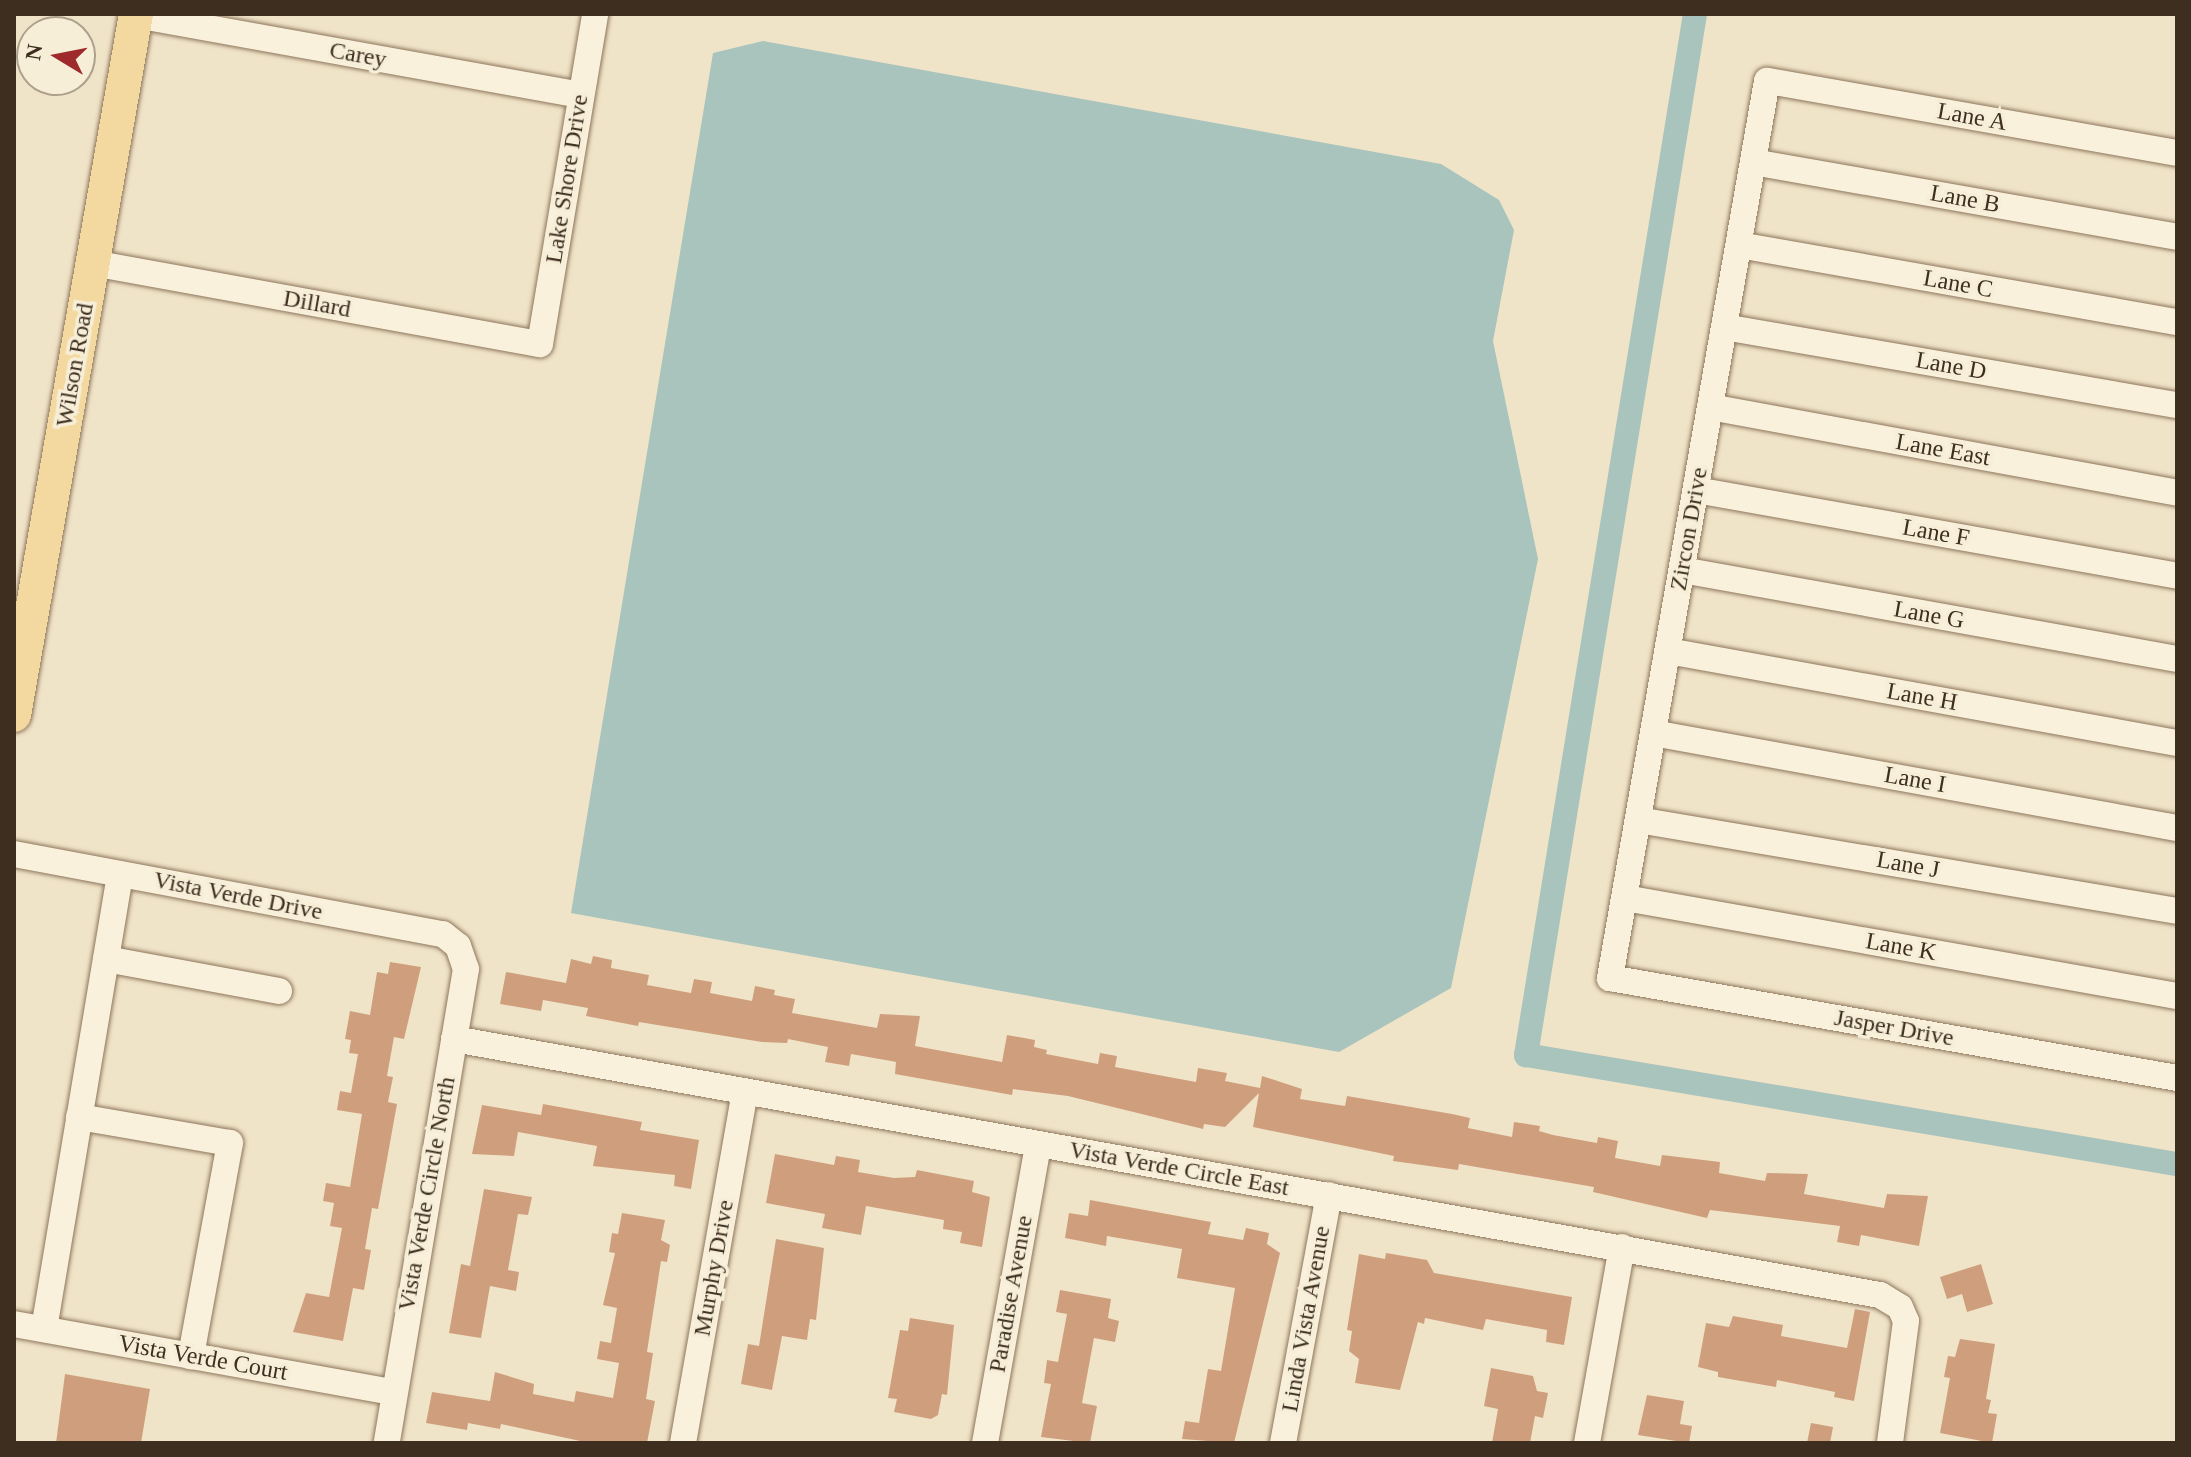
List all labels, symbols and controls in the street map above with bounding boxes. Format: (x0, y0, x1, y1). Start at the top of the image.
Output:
north arrow (16, 16, 96, 96)
street label: Carey (327, 36, 389, 74)
text: N (20, 42, 48, 62)
street label: Lake Shore Drive (539, 92, 595, 266)
street label: Lane A (1934, 97, 2010, 137)
street label: Lane B (1928, 179, 2002, 219)
street label: Lane C (1921, 264, 1995, 304)
street label: Dillard (281, 284, 353, 324)
street label: Wilson Road (50, 301, 100, 429)
street label: Lane D (1913, 346, 1989, 386)
street label: Lane East (1894, 428, 1992, 472)
street label: Zircon Drive (1664, 465, 1714, 593)
street label: Lane F (1900, 513, 1972, 553)
street label: Lane G (1891, 595, 1967, 635)
street label: Lane H (1884, 677, 1960, 717)
street label: Lane I (1882, 760, 1948, 800)
street label: Lane J (1874, 845, 1942, 885)
street label: Vista Verde Drive (151, 865, 325, 927)
street label: Lane K (1863, 927, 1939, 967)
street label: Jasper Drive (1832, 1003, 1956, 1053)
street label: Vista Verde Circle North (392, 1074, 462, 1314)
street label: Vista Verde Circle East (1067, 1135, 1291, 1203)
street label: Murphy Drive (688, 1198, 740, 1338)
street label: Paradise Avenue (983, 1213, 1039, 1375)
street label: Linda Vista Avenue (1275, 1223, 1337, 1415)
street label: Vista Verde Court (116, 1329, 290, 1387)

